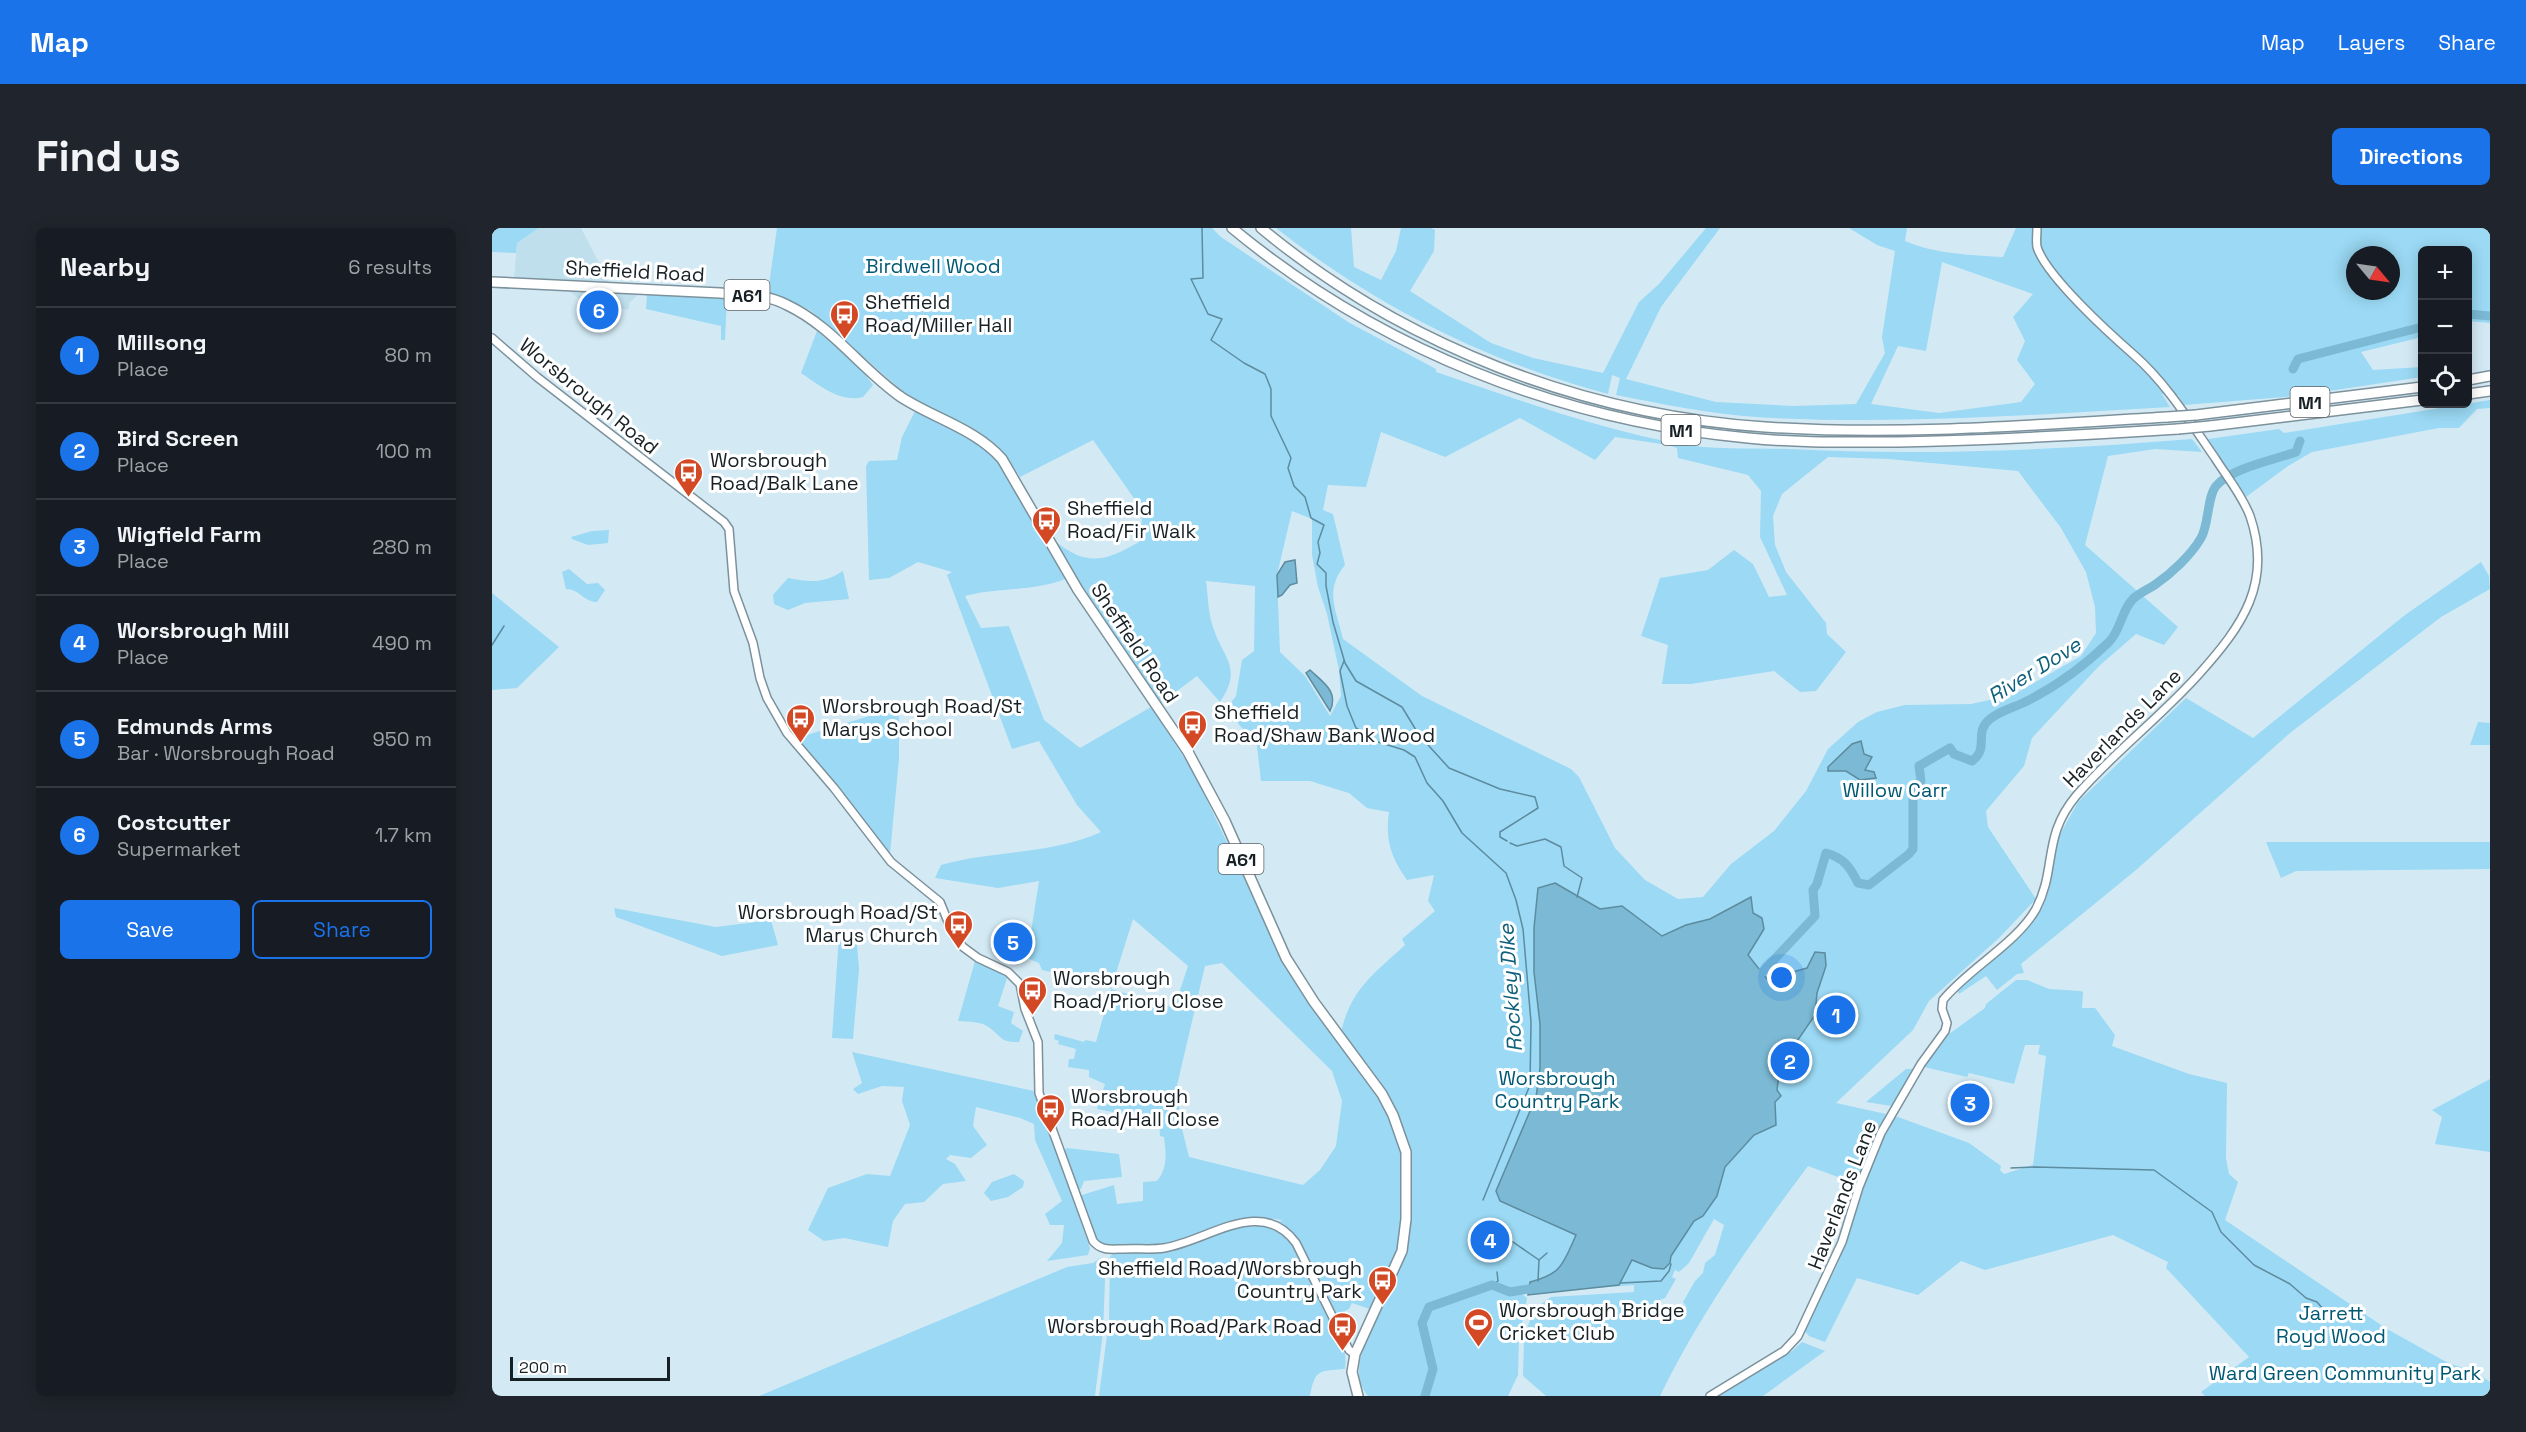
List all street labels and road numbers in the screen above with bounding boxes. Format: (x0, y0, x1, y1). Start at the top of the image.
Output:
street label: Sheffield Road (565, 254, 705, 288)
road number: A61 (724, 280, 770, 310)
street label: Worsbrough Road (514, 332, 664, 460)
road number: M1 (2290, 387, 2330, 417)
road number: M1 (1662, 415, 1700, 445)
street label: Sheffield Road (1085, 578, 1185, 708)
street label: Haverlands Lane (2057, 663, 2187, 793)
road number: A61 (1218, 844, 1263, 874)
street label: Haverlands Lane (1802, 1117, 1882, 1273)

